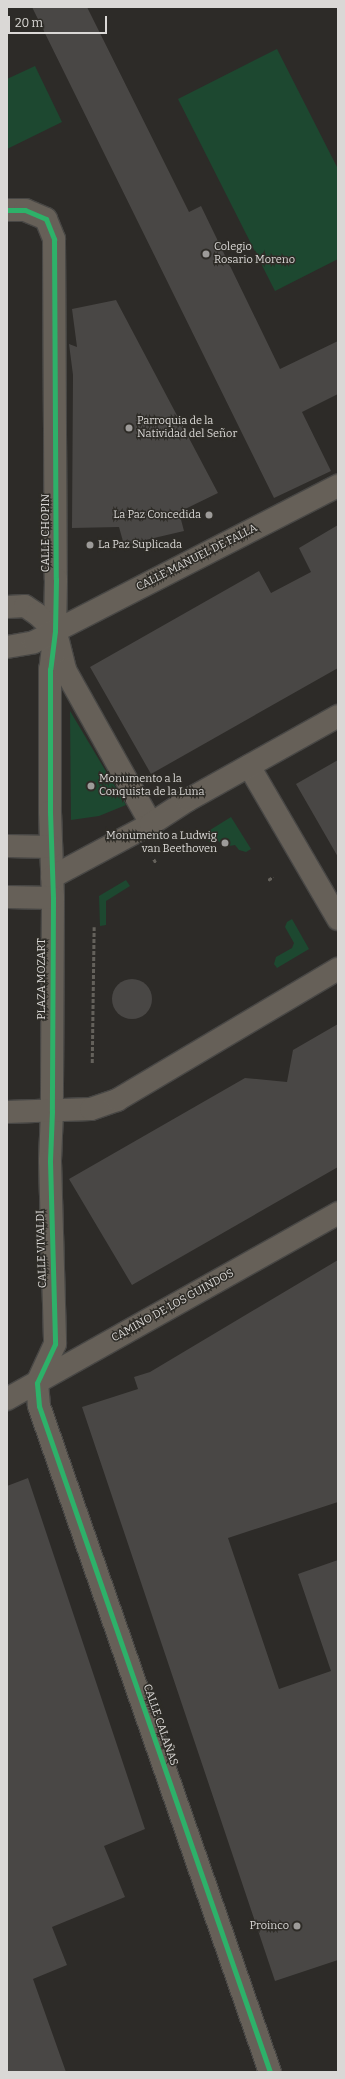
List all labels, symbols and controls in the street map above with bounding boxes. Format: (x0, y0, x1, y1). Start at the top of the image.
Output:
scale bar (10, 8, 109, 34)
text: 20 m (15, 16, 43, 30)
place label: Colegio Rosario Moreno (214, 241, 295, 267)
marker: Colegio Rosario Moreno (201, 249, 211, 259)
place label: Parroquia de la Natividad del Señor (137, 415, 237, 441)
marker: Parroquia de la Natividad del Señor (124, 423, 134, 433)
street label: CALLE CHOPIN (39, 494, 53, 572)
place label: La Paz Concedida (113, 508, 201, 522)
marker: La Paz Concedida (204, 510, 214, 520)
street label: CALLE MANUEL DE FALLA (134, 522, 260, 594)
place label: La Paz Suplicada (98, 538, 182, 552)
marker: La Paz Suplicada (85, 540, 95, 550)
place label: Monumento a la Conquista de la Luna (99, 773, 205, 799)
marker: Monumento a la Conquista de la Luna (86, 781, 96, 791)
place label: Monumento a Ludwig van Beethoven (106, 830, 217, 856)
marker: Monumento a Ludwig van Beethoven (220, 838, 230, 848)
street label: PLAZA MOZART (35, 938, 49, 1020)
street label: CALLE VIVALDI (34, 1210, 50, 1288)
street label: CAMINO DE LOS GUINDOS (110, 1267, 236, 1345)
street label: CALLE CALAÑAS (140, 1682, 180, 1768)
place label: Proinco (250, 1919, 289, 1933)
marker: Proinco (292, 1921, 302, 1931)

